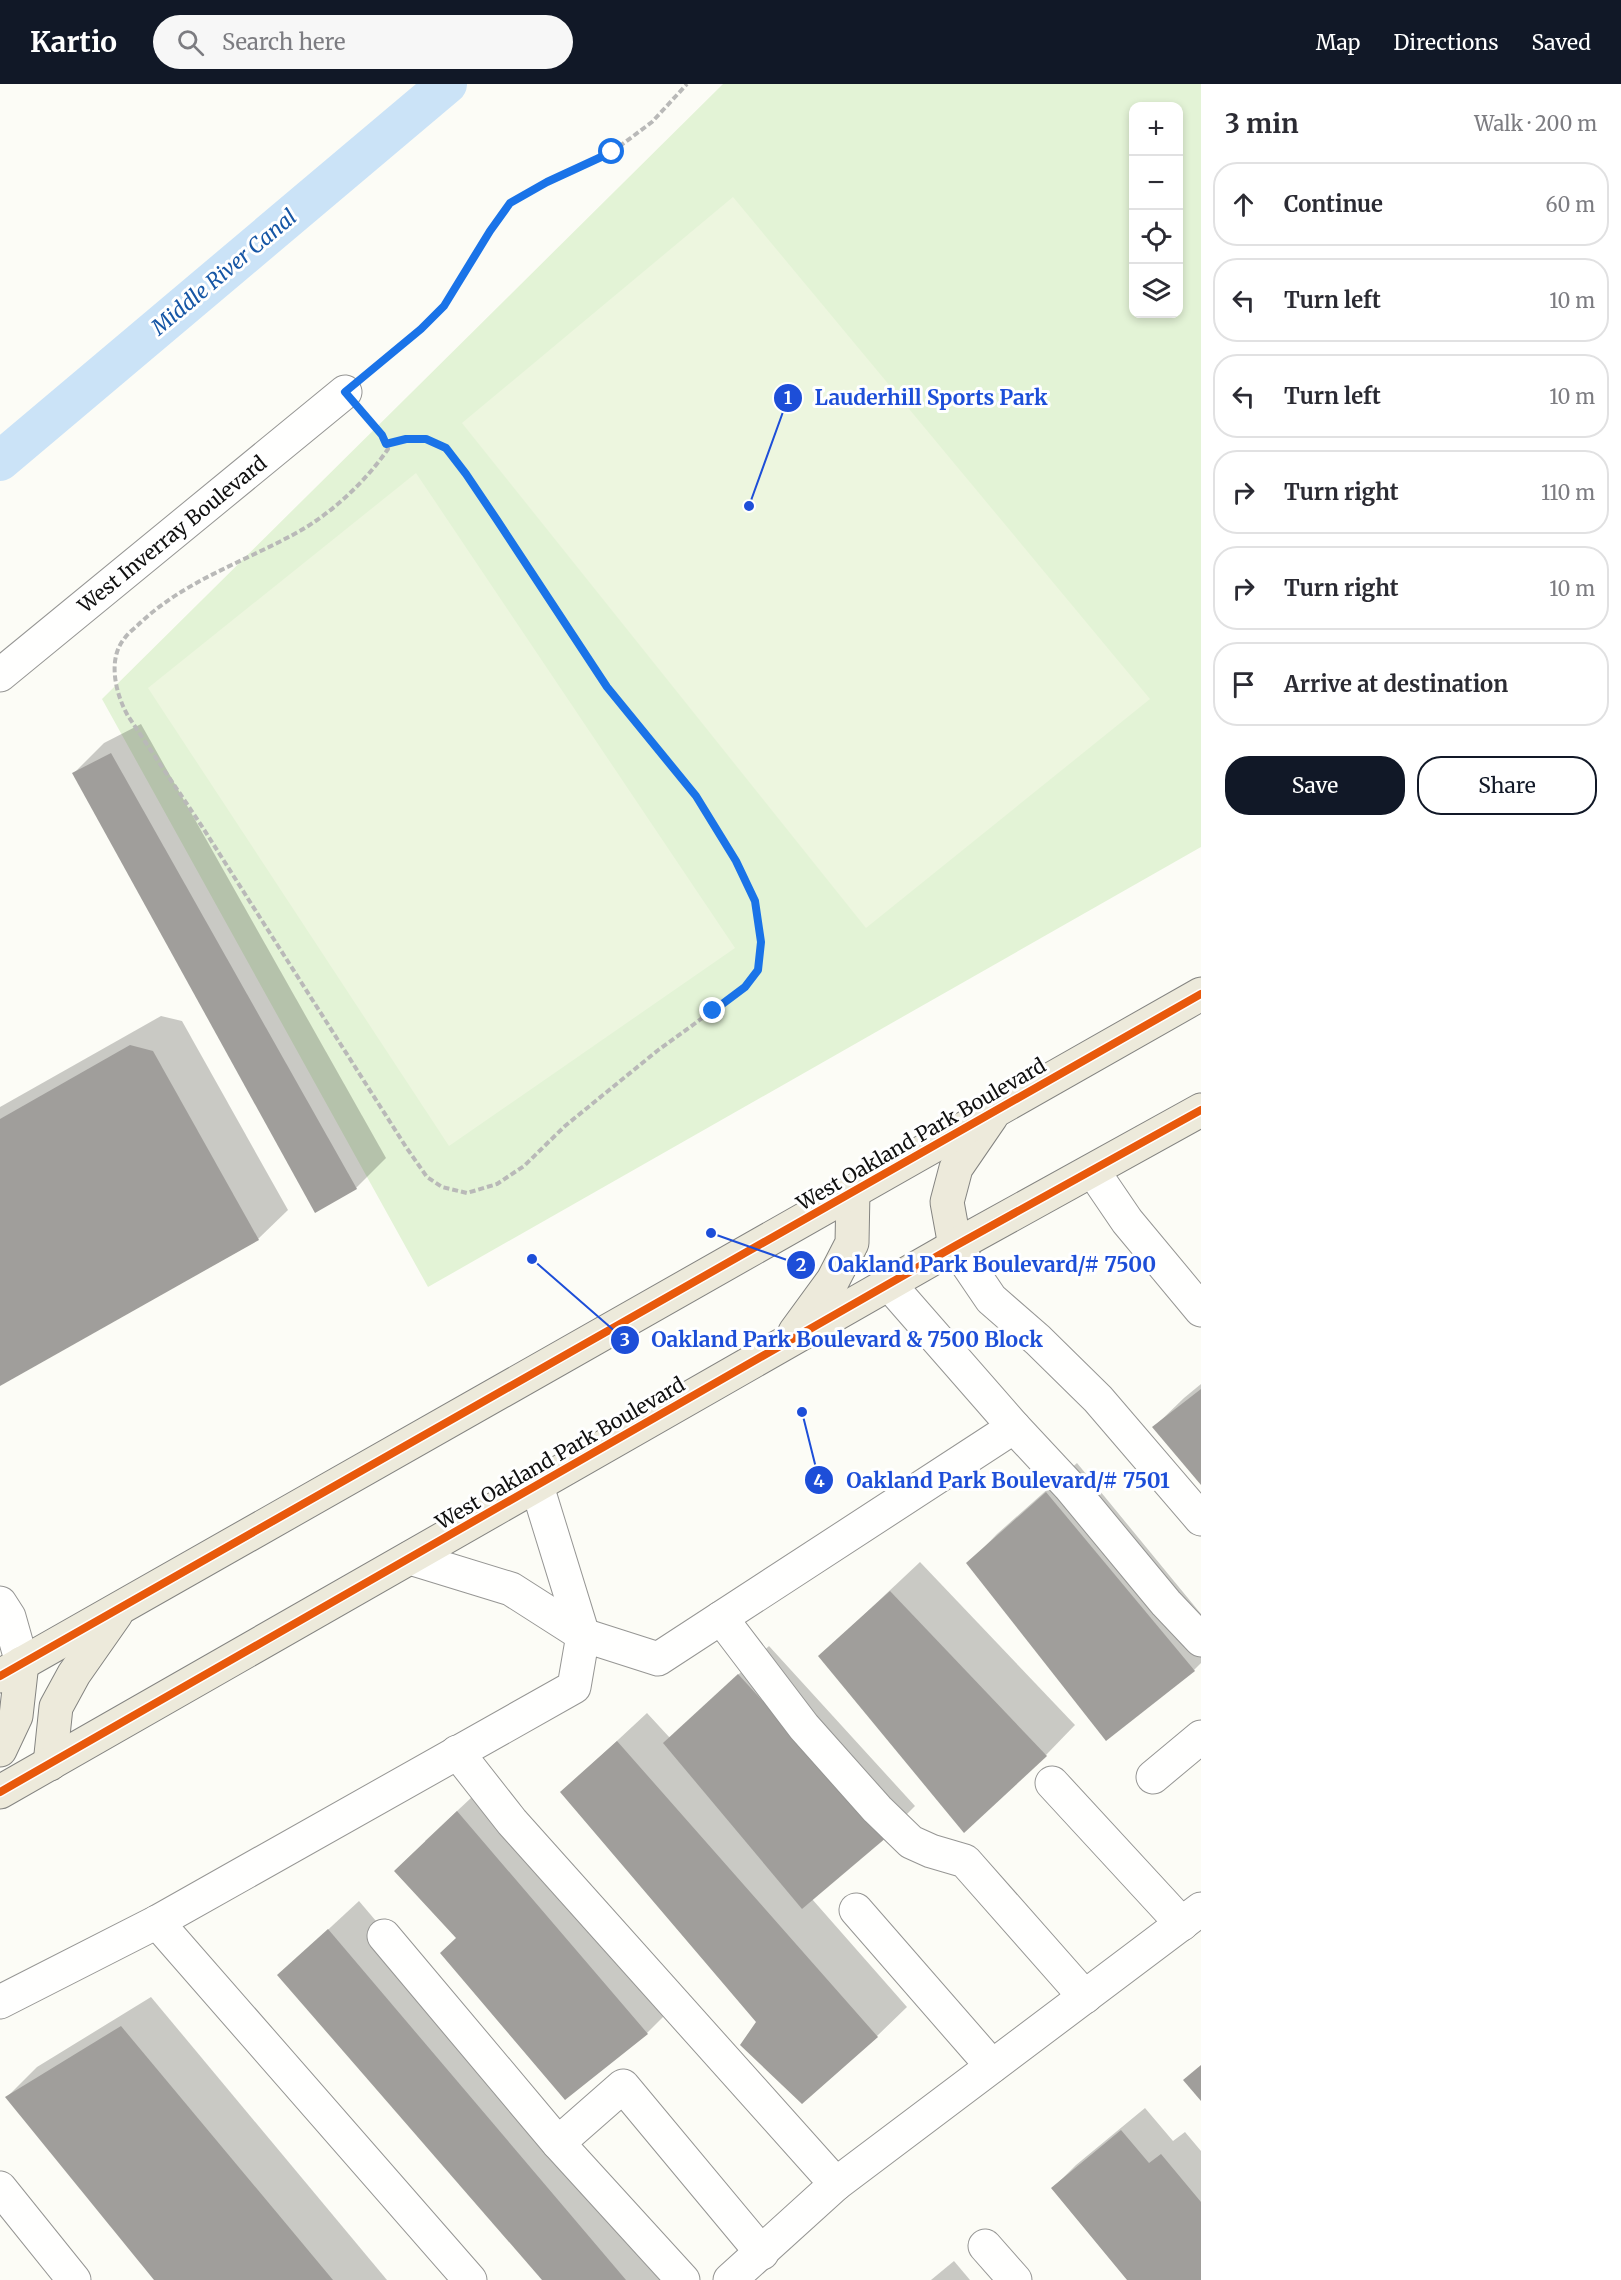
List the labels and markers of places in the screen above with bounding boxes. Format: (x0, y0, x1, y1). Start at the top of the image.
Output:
callout: Lauderhill Sports Park (773, 378, 1060, 417)
callout: Oakland Park Boulevard/# 7500 (786, 1245, 1168, 1284)
callout: Oakland Park Boulevard & 7500 Block (610, 1321, 1055, 1360)
callout: Oakland Park Boulevard/# 7501 (804, 1461, 1182, 1500)

